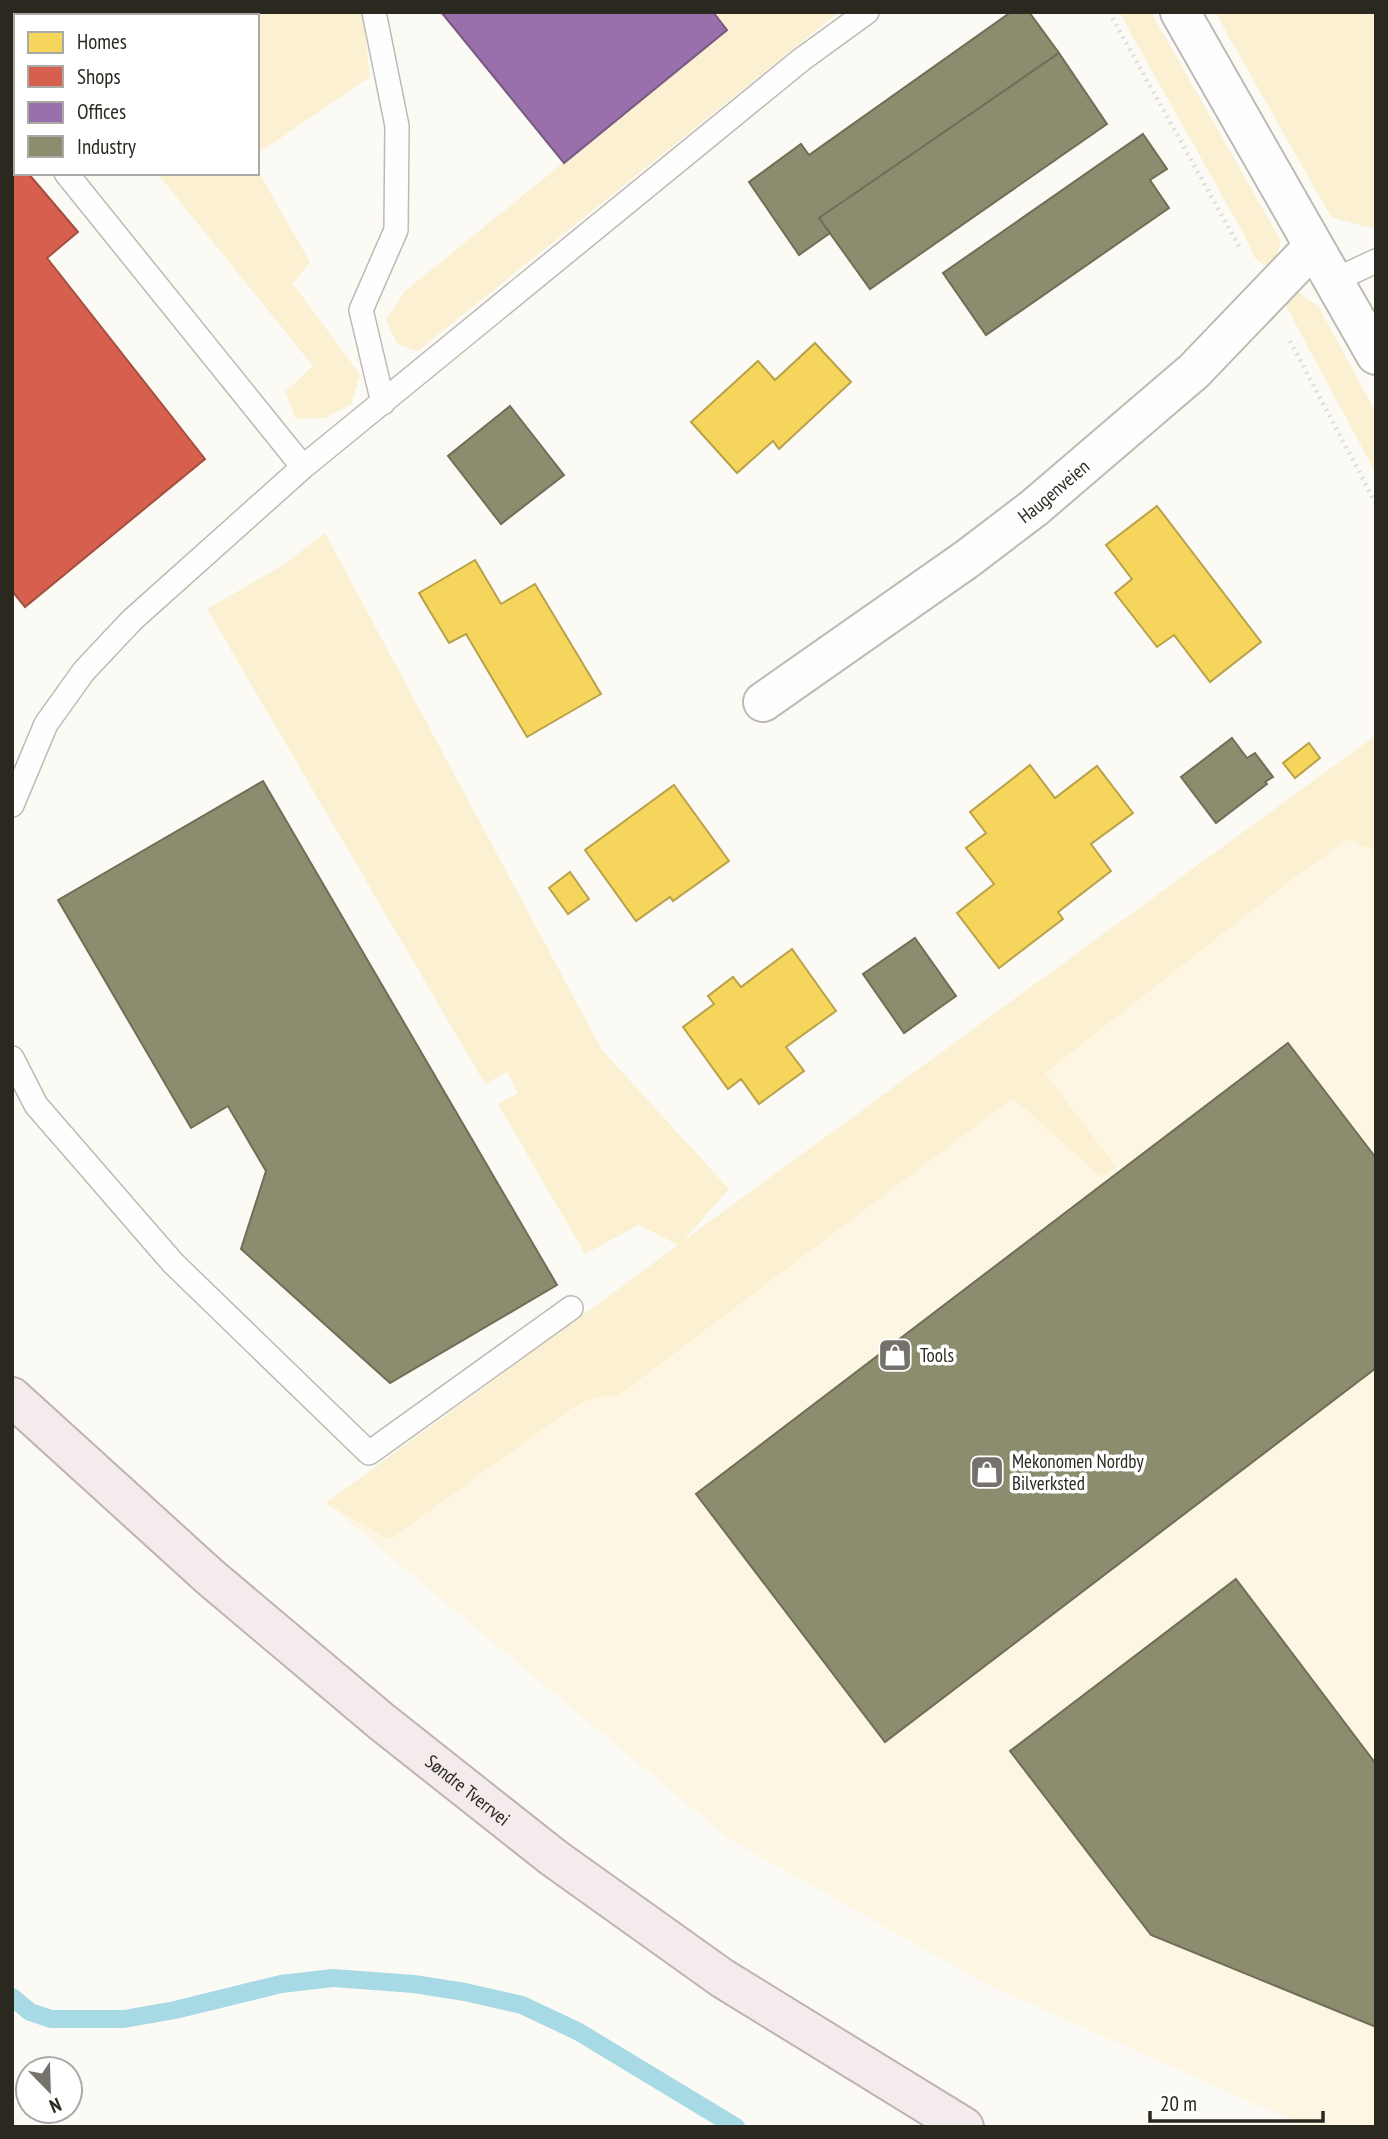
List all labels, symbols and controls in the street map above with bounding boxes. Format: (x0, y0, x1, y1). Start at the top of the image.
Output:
legend (14, 14, 259, 175)
text: Homes (77, 28, 127, 55)
text: Shops (77, 63, 121, 90)
text: Offices (77, 98, 126, 125)
text: Industry (77, 133, 136, 160)
street label: Haugenveien (1013, 454, 1094, 528)
shop icon: Tools (876, 1336, 914, 1374)
place label: Tools (920, 1343, 954, 1367)
place label: Mekonomen Nordby Bilverksted (1012, 1449, 1144, 1495)
shop icon: Mekonomen Nordby Bilverksted (968, 1453, 1006, 1491)
street label: Søndre Tverrvei (421, 1749, 515, 1831)
north arrow (14, 2055, 84, 2125)
scale bar (1150, 2080, 1323, 2124)
text: 20 m (1160, 2090, 1197, 2117)
text: N (46, 2093, 65, 2119)

